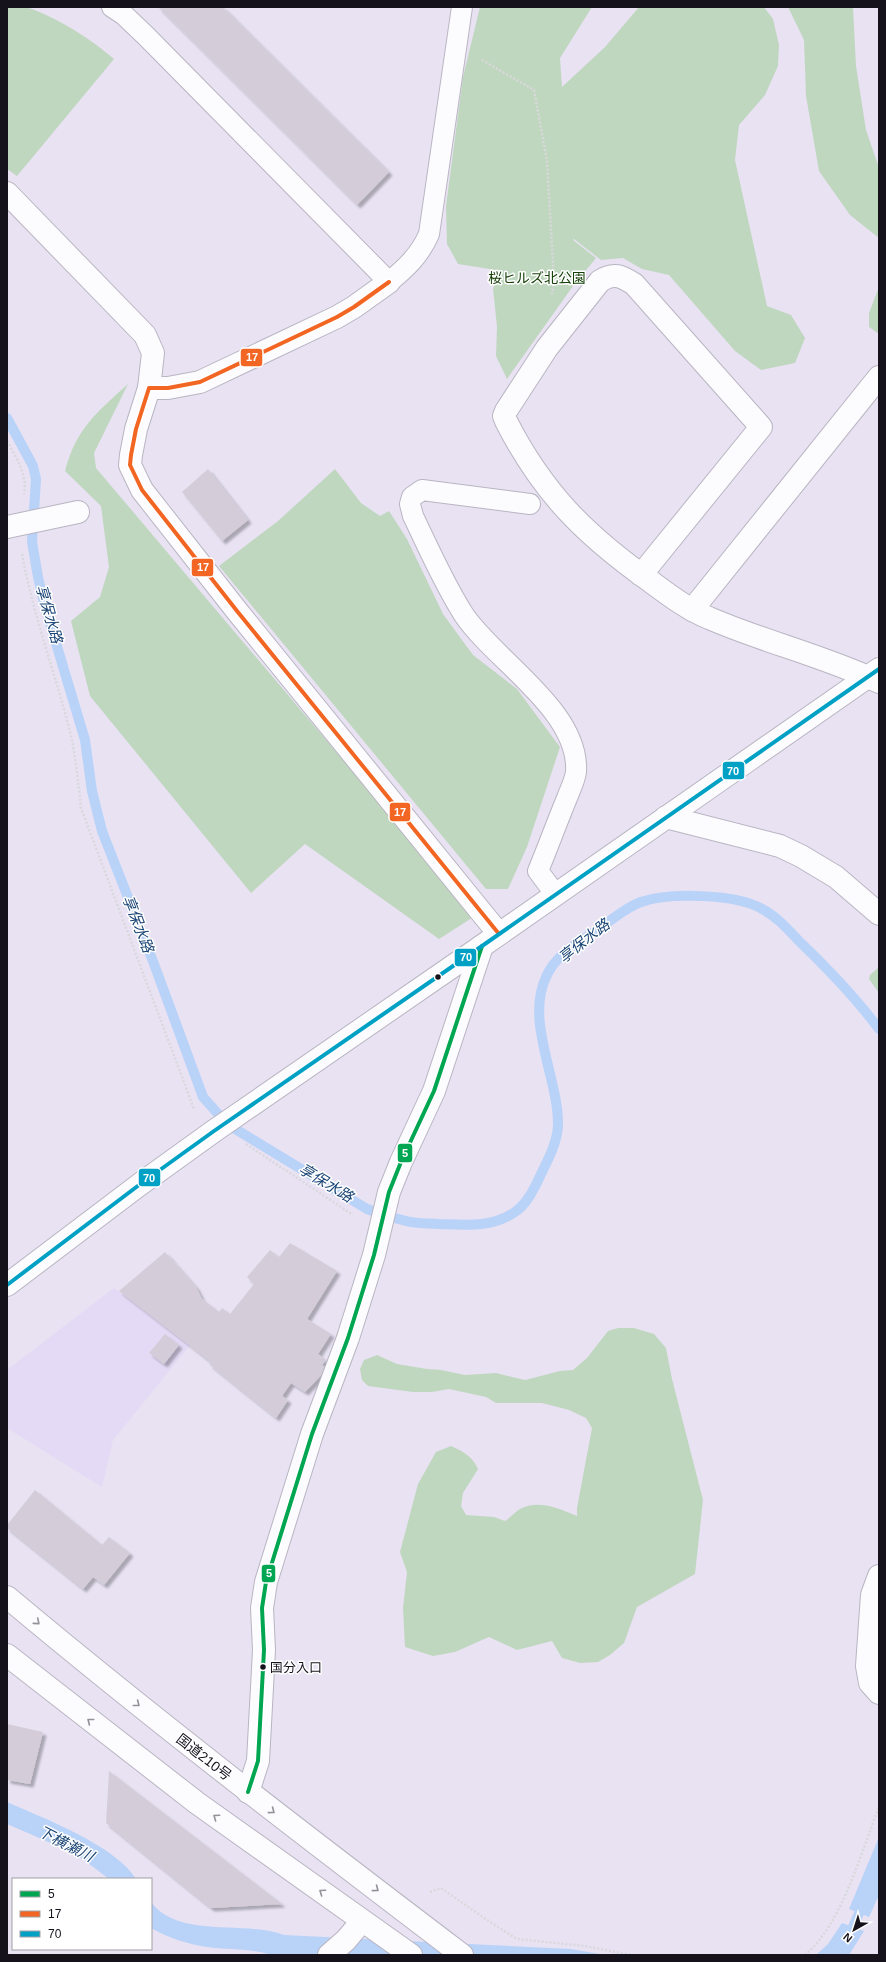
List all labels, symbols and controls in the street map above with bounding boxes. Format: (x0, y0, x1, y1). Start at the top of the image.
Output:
park label: 桜ヒルズ北公園 (488, 270, 586, 286)
line badge: 17 (240, 348, 263, 367)
text: 17 (246, 351, 258, 363)
line badge: 17 (191, 558, 214, 577)
text: 17 (197, 561, 209, 573)
water label: 享保水路 (33, 583, 66, 647)
line badge: 70 (722, 761, 745, 780)
text: 70 (727, 765, 739, 777)
line badge: 17 (389, 802, 411, 822)
text: 17 (394, 806, 406, 818)
water label: 享保水路 (120, 893, 158, 957)
water label: 享保水路 (555, 914, 614, 966)
line badge: 70 (454, 948, 477, 967)
text: 70 (460, 951, 472, 963)
unlabelled marker (433, 972, 443, 982)
line badge: 5 (397, 1143, 413, 1163)
text: 5 (402, 1147, 408, 1159)
water label: 享保水路 (296, 1160, 358, 1206)
line badge: 70 (138, 1168, 161, 1187)
text: 70 (143, 1172, 155, 1184)
line badge: 5 (261, 1564, 276, 1583)
text: 5 (266, 1567, 272, 1579)
one-way arrow (32, 1617, 39, 1624)
place label: 国分入口 (270, 1660, 322, 1675)
marker: 国分入口 (258, 1662, 268, 1672)
one-way arrow (133, 1700, 140, 1707)
one-way arrow (88, 1719, 95, 1726)
street label: 国道210号 (173, 1731, 235, 1783)
one-way arrow (268, 1806, 275, 1813)
one-way arrow (213, 1814, 220, 1822)
water label: 下横瀬川 (36, 1822, 99, 1866)
legend (12, 1878, 152, 1950)
one-way arrow (371, 1885, 378, 1892)
text: 5 (48, 1887, 55, 1901)
one-way arrow (319, 1889, 326, 1897)
text: 17 (48, 1907, 62, 1921)
north arrow (834, 1910, 874, 1950)
text: 70 (48, 1927, 62, 1941)
text: N (841, 1931, 855, 1945)

